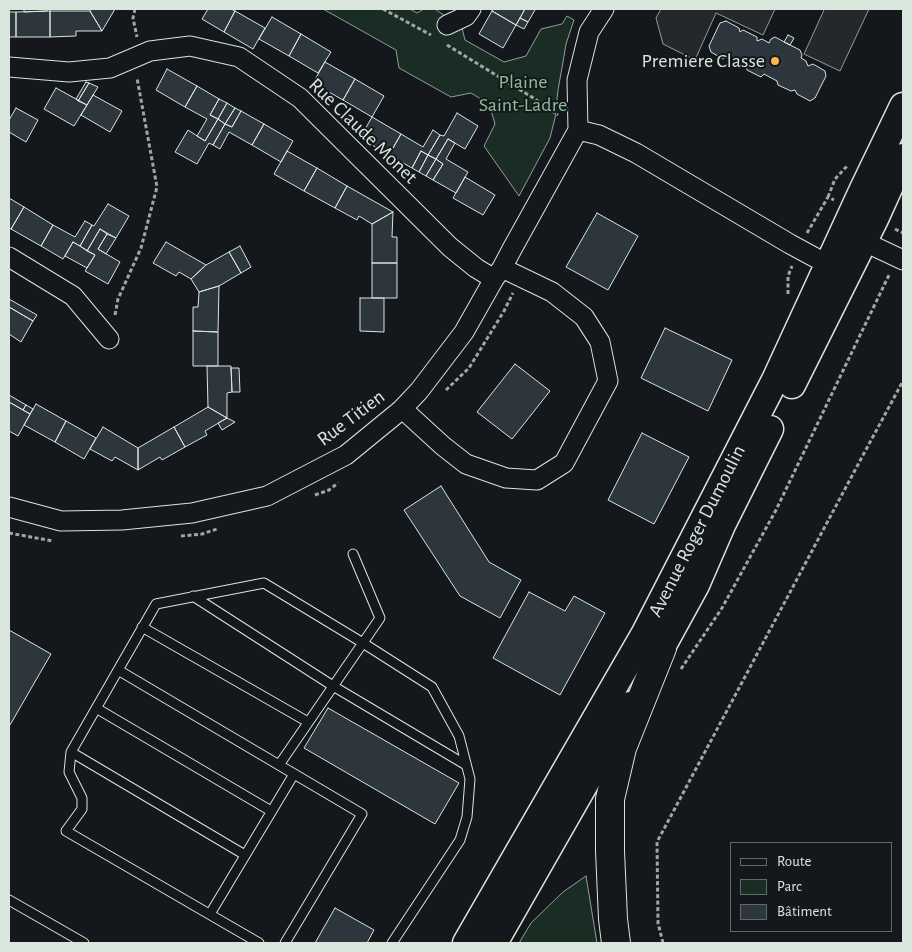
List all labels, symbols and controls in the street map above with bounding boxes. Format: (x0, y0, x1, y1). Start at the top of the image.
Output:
place label: Premiere Classe (642, 49, 765, 73)
marker: Premiere Classe (769, 55, 781, 67)
park label: Plaine Saint-Ladre (479, 70, 567, 117)
street label: Rue Claude Monet (304, 73, 422, 189)
street label: Rue Titien (312, 385, 390, 451)
street label: Avenue Roger Dumoulin (643, 441, 751, 621)
legend (730, 842, 892, 932)
text: Route (777, 854, 811, 869)
text: Parc (777, 879, 802, 894)
text: Bâtiment (777, 904, 832, 919)

